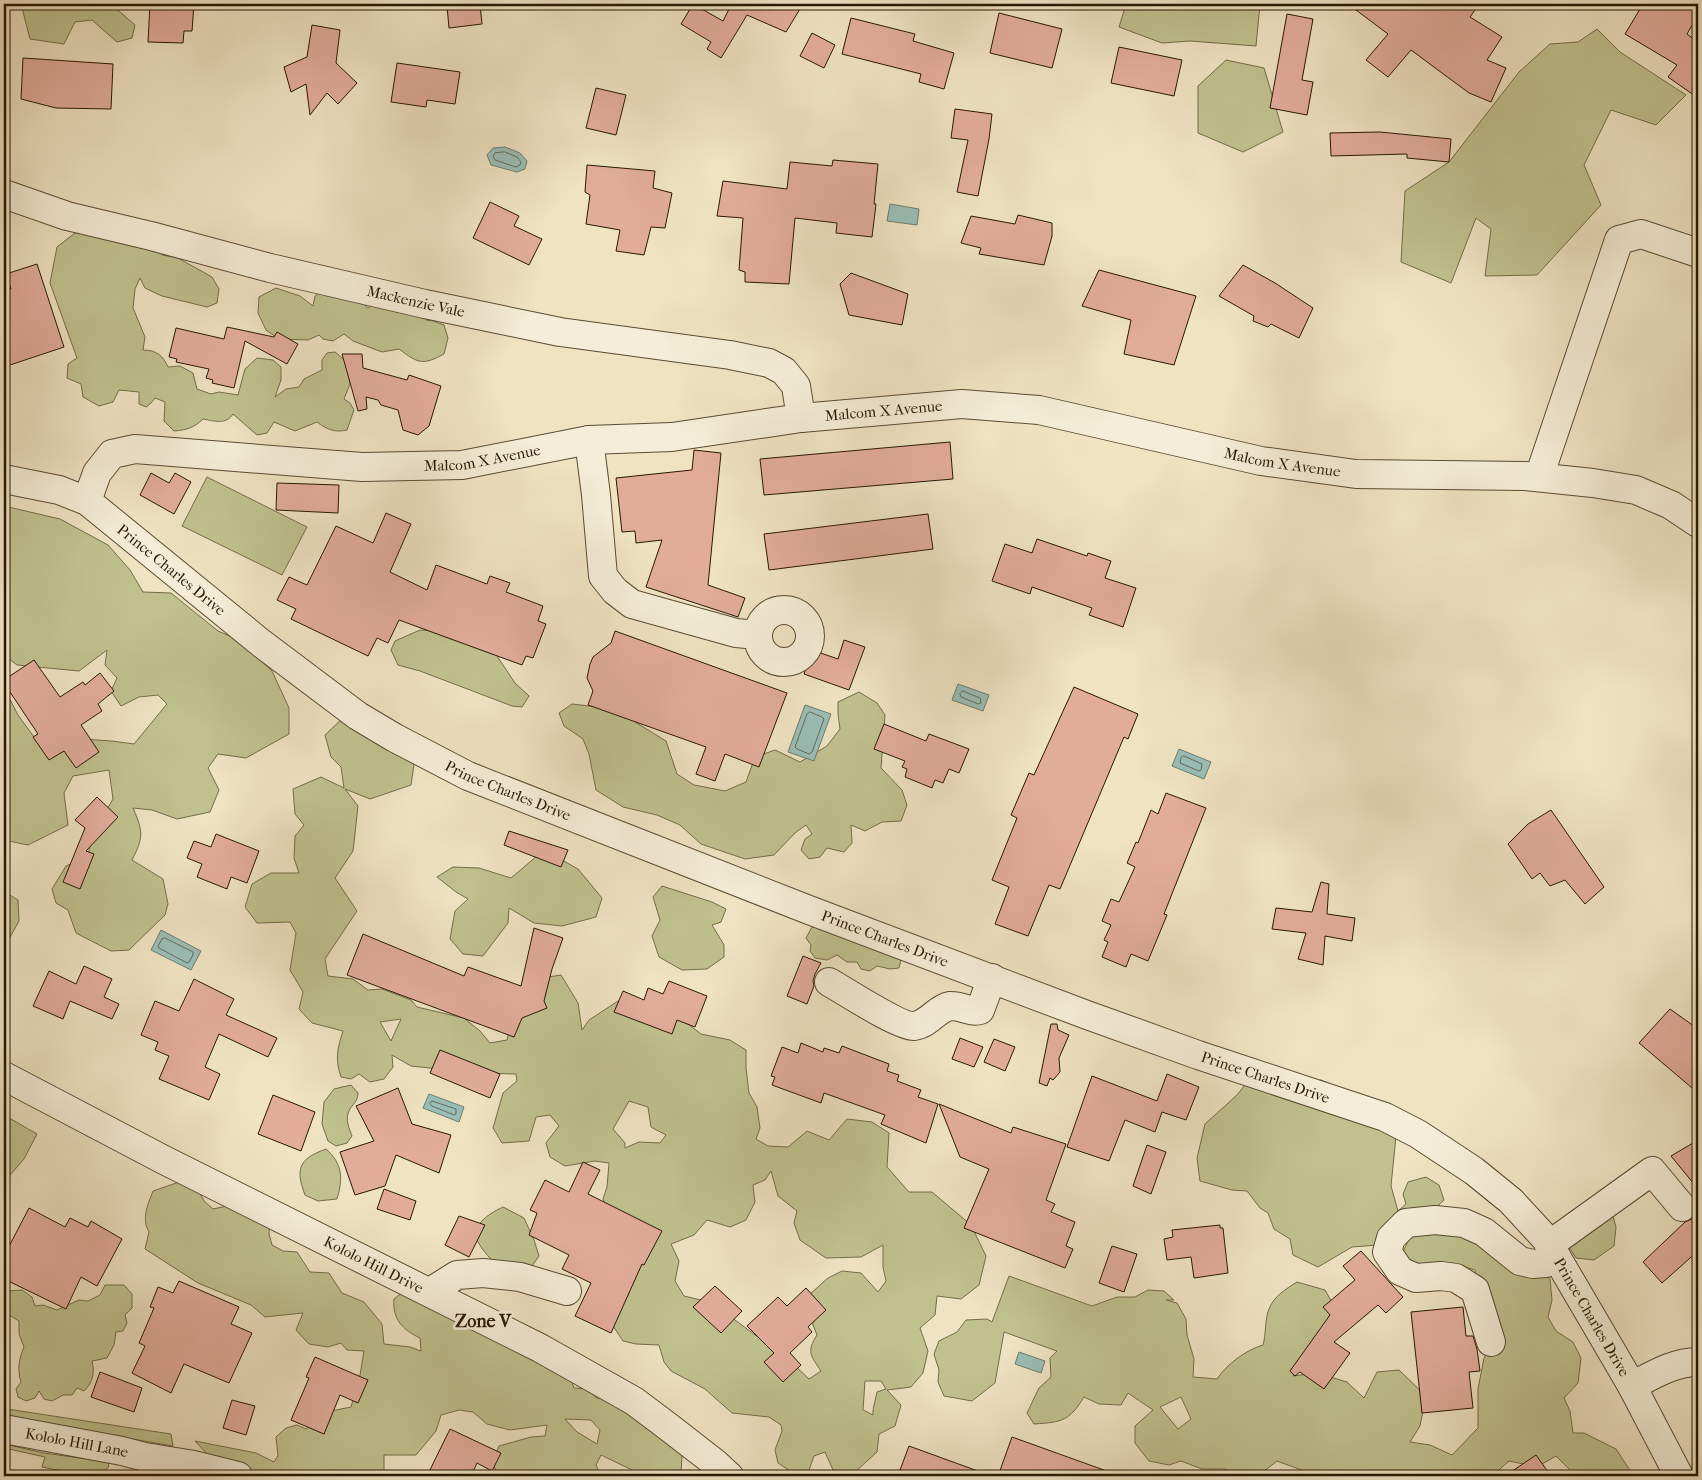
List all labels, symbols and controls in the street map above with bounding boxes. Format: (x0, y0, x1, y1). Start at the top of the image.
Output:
street label: Mackenzie Vale (365, 282, 467, 321)
street label: Malcom X Avenue (824, 397, 944, 425)
street label: Malcom X Avenue (424, 441, 543, 475)
street label: Malcom X Avenue (1222, 444, 1342, 481)
street label: Prince Charles Drive (114, 520, 230, 620)
street label: Prince Charles Drive (442, 757, 574, 825)
street label: Prince Charles Drive (819, 906, 951, 971)
street label: Prince Charles Drive (1199, 1048, 1333, 1107)
street label: Kololo Hill Drive (321, 1232, 427, 1297)
street label: Prince Charles Drive (1550, 1254, 1634, 1380)
district label: Zone V (455, 1311, 512, 1332)
street label: Kololo Hill Lane (24, 1424, 131, 1461)

